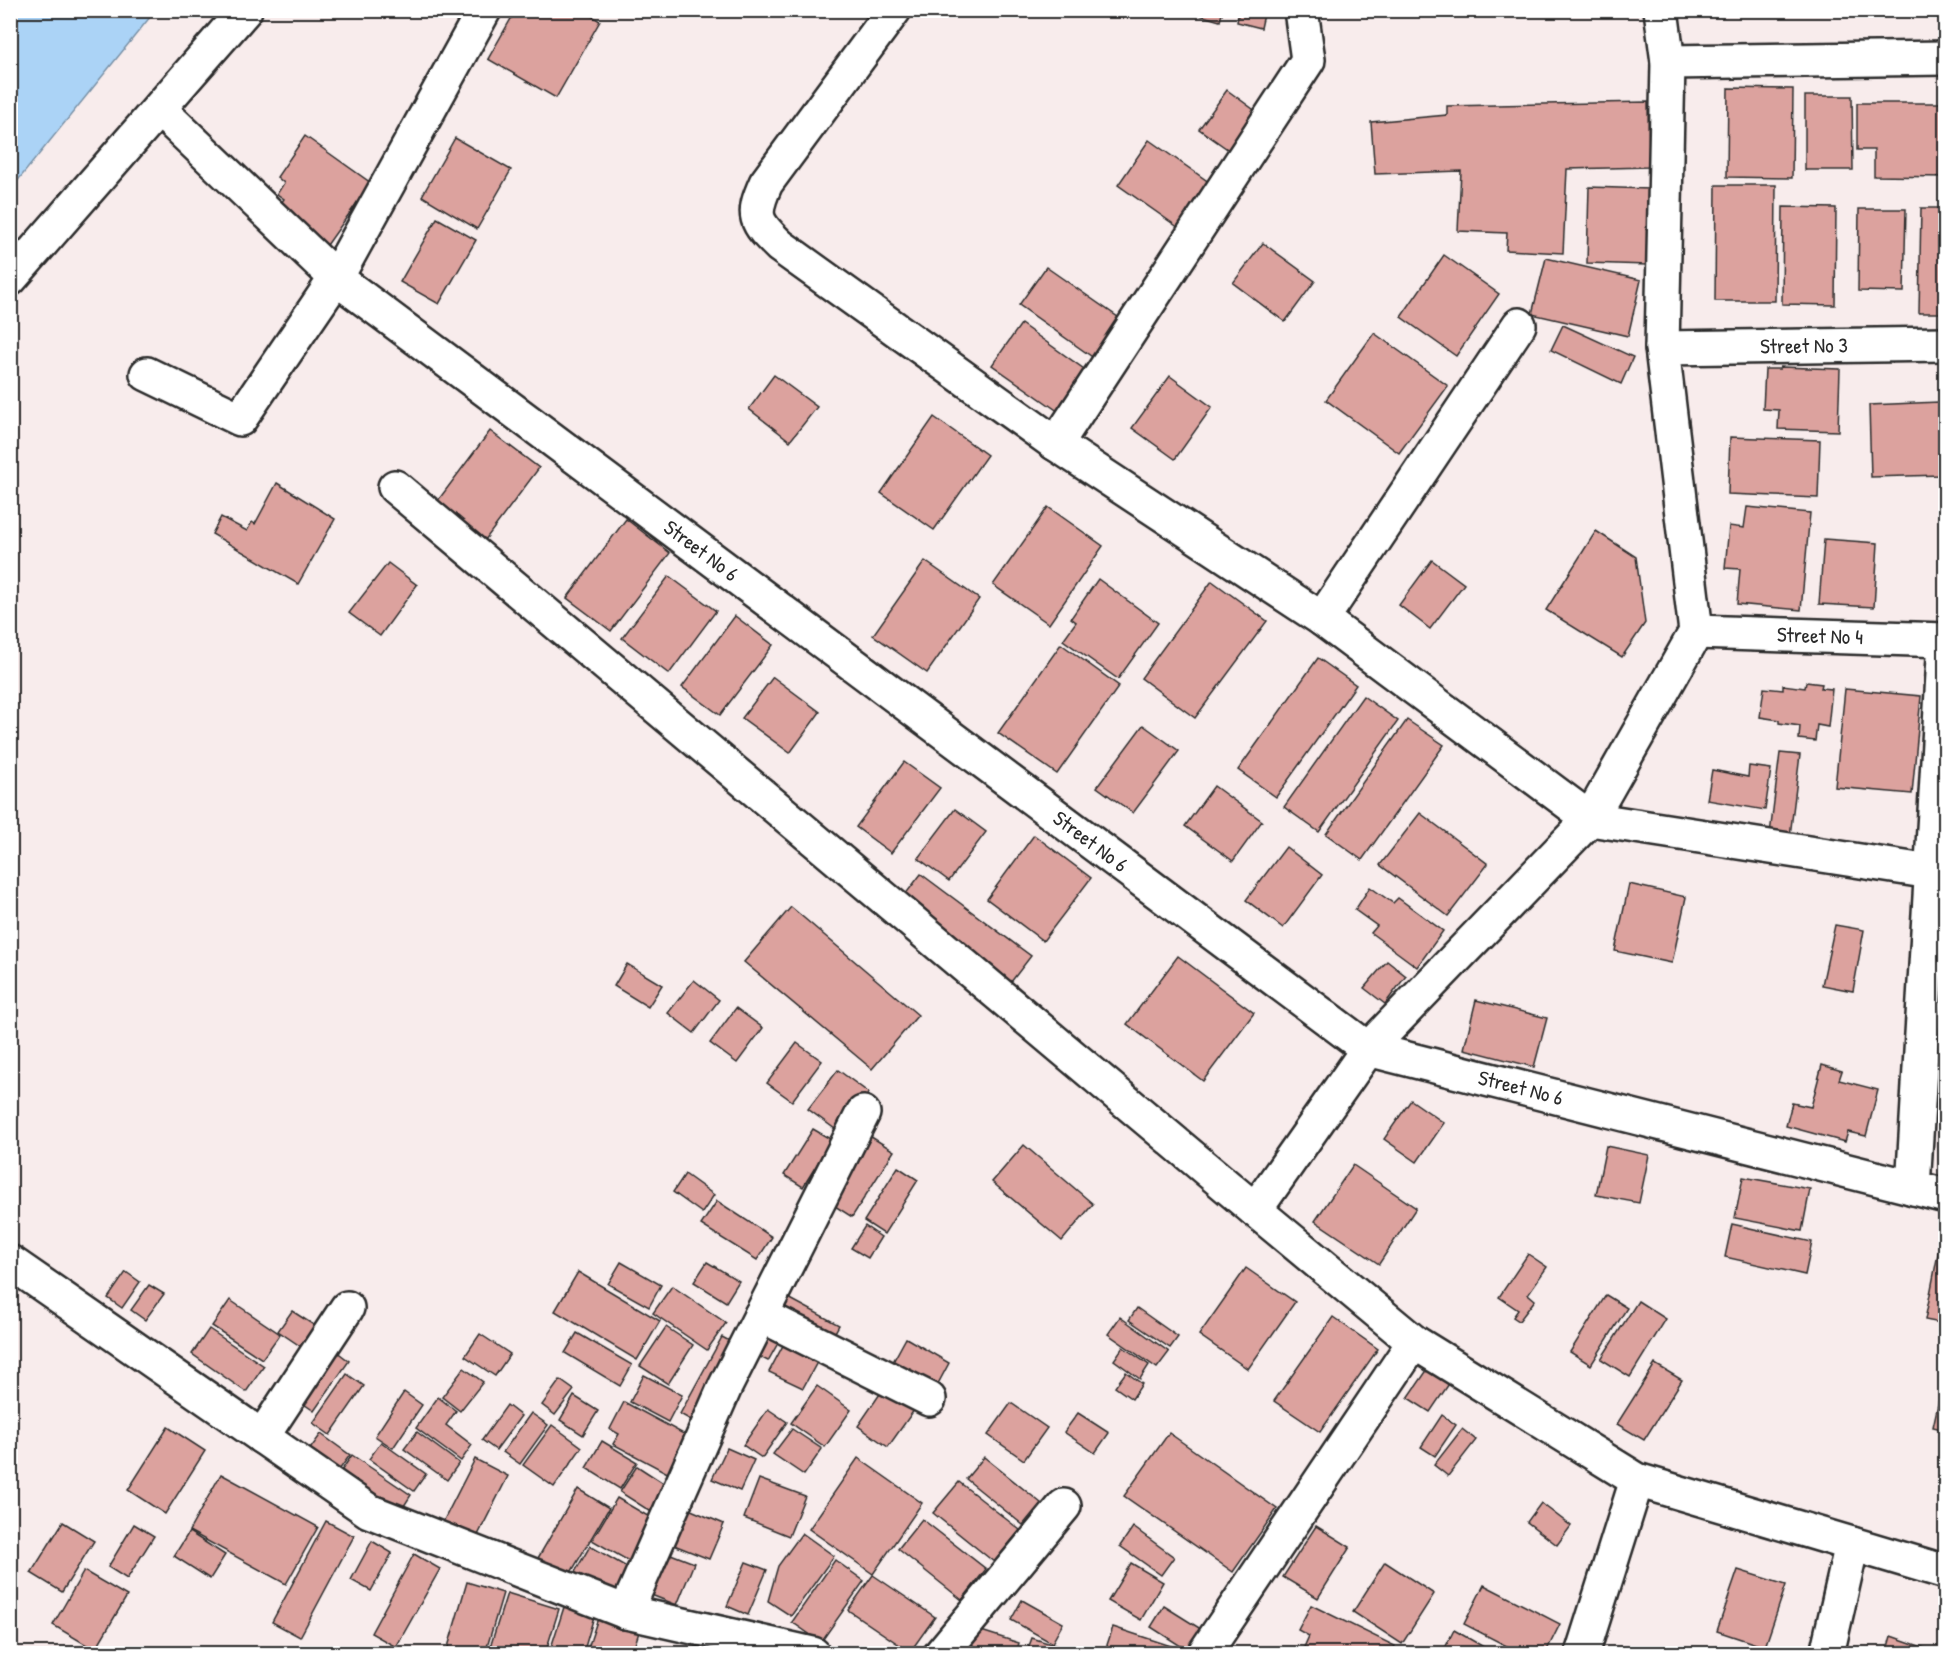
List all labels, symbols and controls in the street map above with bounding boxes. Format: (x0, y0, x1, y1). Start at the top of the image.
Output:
street label: Street No 3 (1760, 330, 1848, 361)
street label: Street No 6 (658, 513, 745, 588)
street label: Street No 4 (1776, 620, 1864, 651)
street label: Street No 6 (1047, 804, 1134, 879)
street label: Street No 6 (1475, 1063, 1566, 1112)

